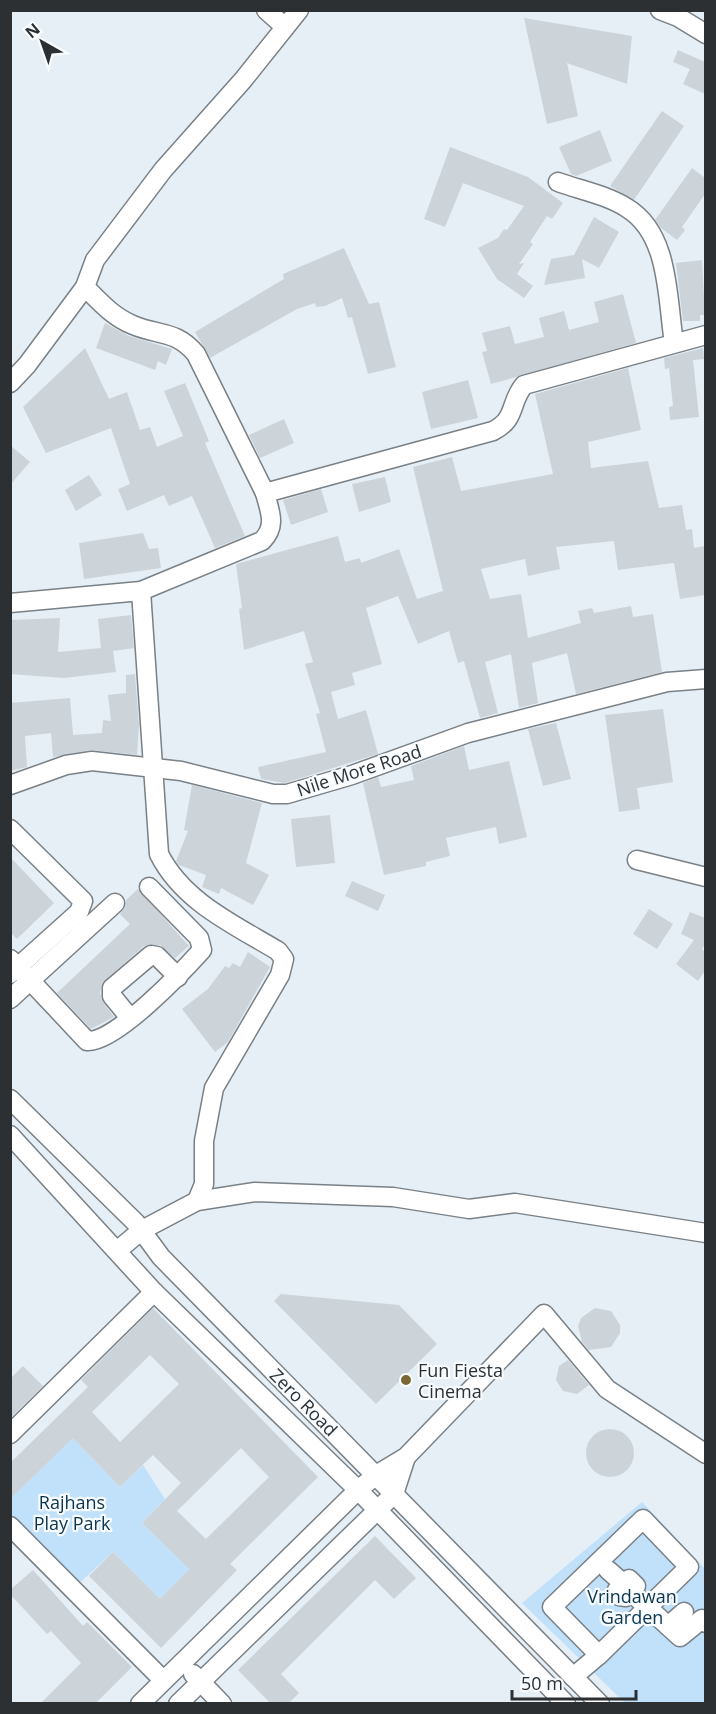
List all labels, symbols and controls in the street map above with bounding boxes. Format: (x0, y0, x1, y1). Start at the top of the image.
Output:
north arrow (12, 12, 72, 72)
text: N (20, 18, 44, 43)
street label: Nile More Road (294, 739, 424, 801)
place label: Fun Fiesta Cinema (418, 1358, 503, 1403)
street label: Zero Road (265, 1363, 343, 1441)
marker: Fun Fiesta Cinema (399, 1373, 413, 1387)
park label: Rajhans Play Park (34, 1490, 111, 1535)
park label: Vrindawan Garden (587, 1584, 677, 1629)
scale bar (512, 1663, 636, 1701)
text: 50 m (521, 1671, 563, 1695)

